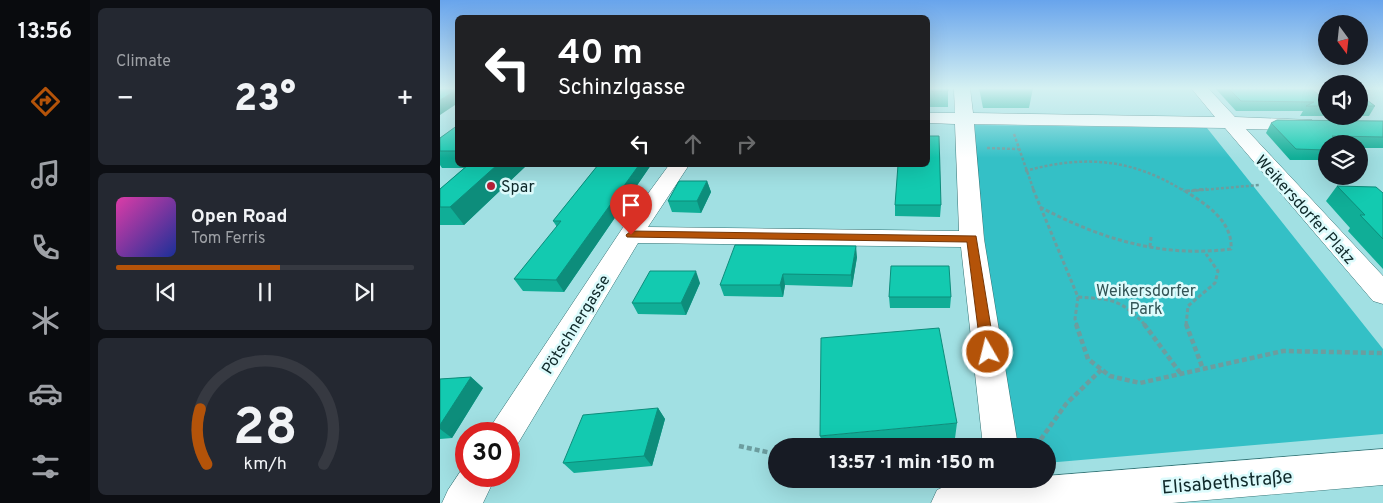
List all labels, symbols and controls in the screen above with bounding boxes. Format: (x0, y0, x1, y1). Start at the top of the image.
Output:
north arrow (1318, 15, 1368, 65)
map controls (1318, 15, 1368, 185)
text: 13:56 (18, 19, 72, 46)
text: 40 m (558, 32, 643, 76)
icon: left (475, 35, 540, 100)
text: Climate (116, 52, 171, 72)
text: Schinzlgasse (558, 75, 685, 102)
button: sound (1318, 75, 1368, 125)
text: 23° (234, 76, 296, 125)
text: − (116, 82, 134, 118)
text: + (396, 82, 414, 118)
icon: directions (28, 84, 63, 119)
icon: left (626, 130, 654, 158)
icon: ahead (679, 130, 707, 158)
icon: right (732, 130, 760, 158)
button: layers (1318, 135, 1368, 185)
street label: Weikersdorfer Platz (1250, 152, 1359, 269)
icon: music (28, 157, 63, 192)
place label: Spar (501, 178, 535, 198)
marker: Spar (485, 180, 497, 192)
pin (610, 184, 652, 235)
icon: arrive (617, 191, 645, 219)
text: Open Road (191, 205, 287, 229)
text: Tom Ferris (191, 229, 265, 249)
icon: phone (28, 230, 63, 265)
street label: Pötschnergasse (538, 272, 615, 379)
icon: previous (152, 278, 180, 306)
icon: pause (251, 278, 279, 306)
icon: next (350, 278, 378, 306)
park label: Weikersdorfer Park (1096, 282, 1196, 320)
icon: climate (28, 303, 63, 338)
position arrow (961, 325, 1013, 377)
icon: car (28, 376, 63, 411)
text: 28 (233, 397, 297, 463)
speed limit sign: 30 (455, 422, 520, 487)
icon: filters (28, 449, 63, 484)
text: 13:57 · 1 min · 150 m (829, 451, 995, 475)
text: km/h (243, 453, 287, 476)
street label: Elisabethstraße (1161, 465, 1294, 501)

